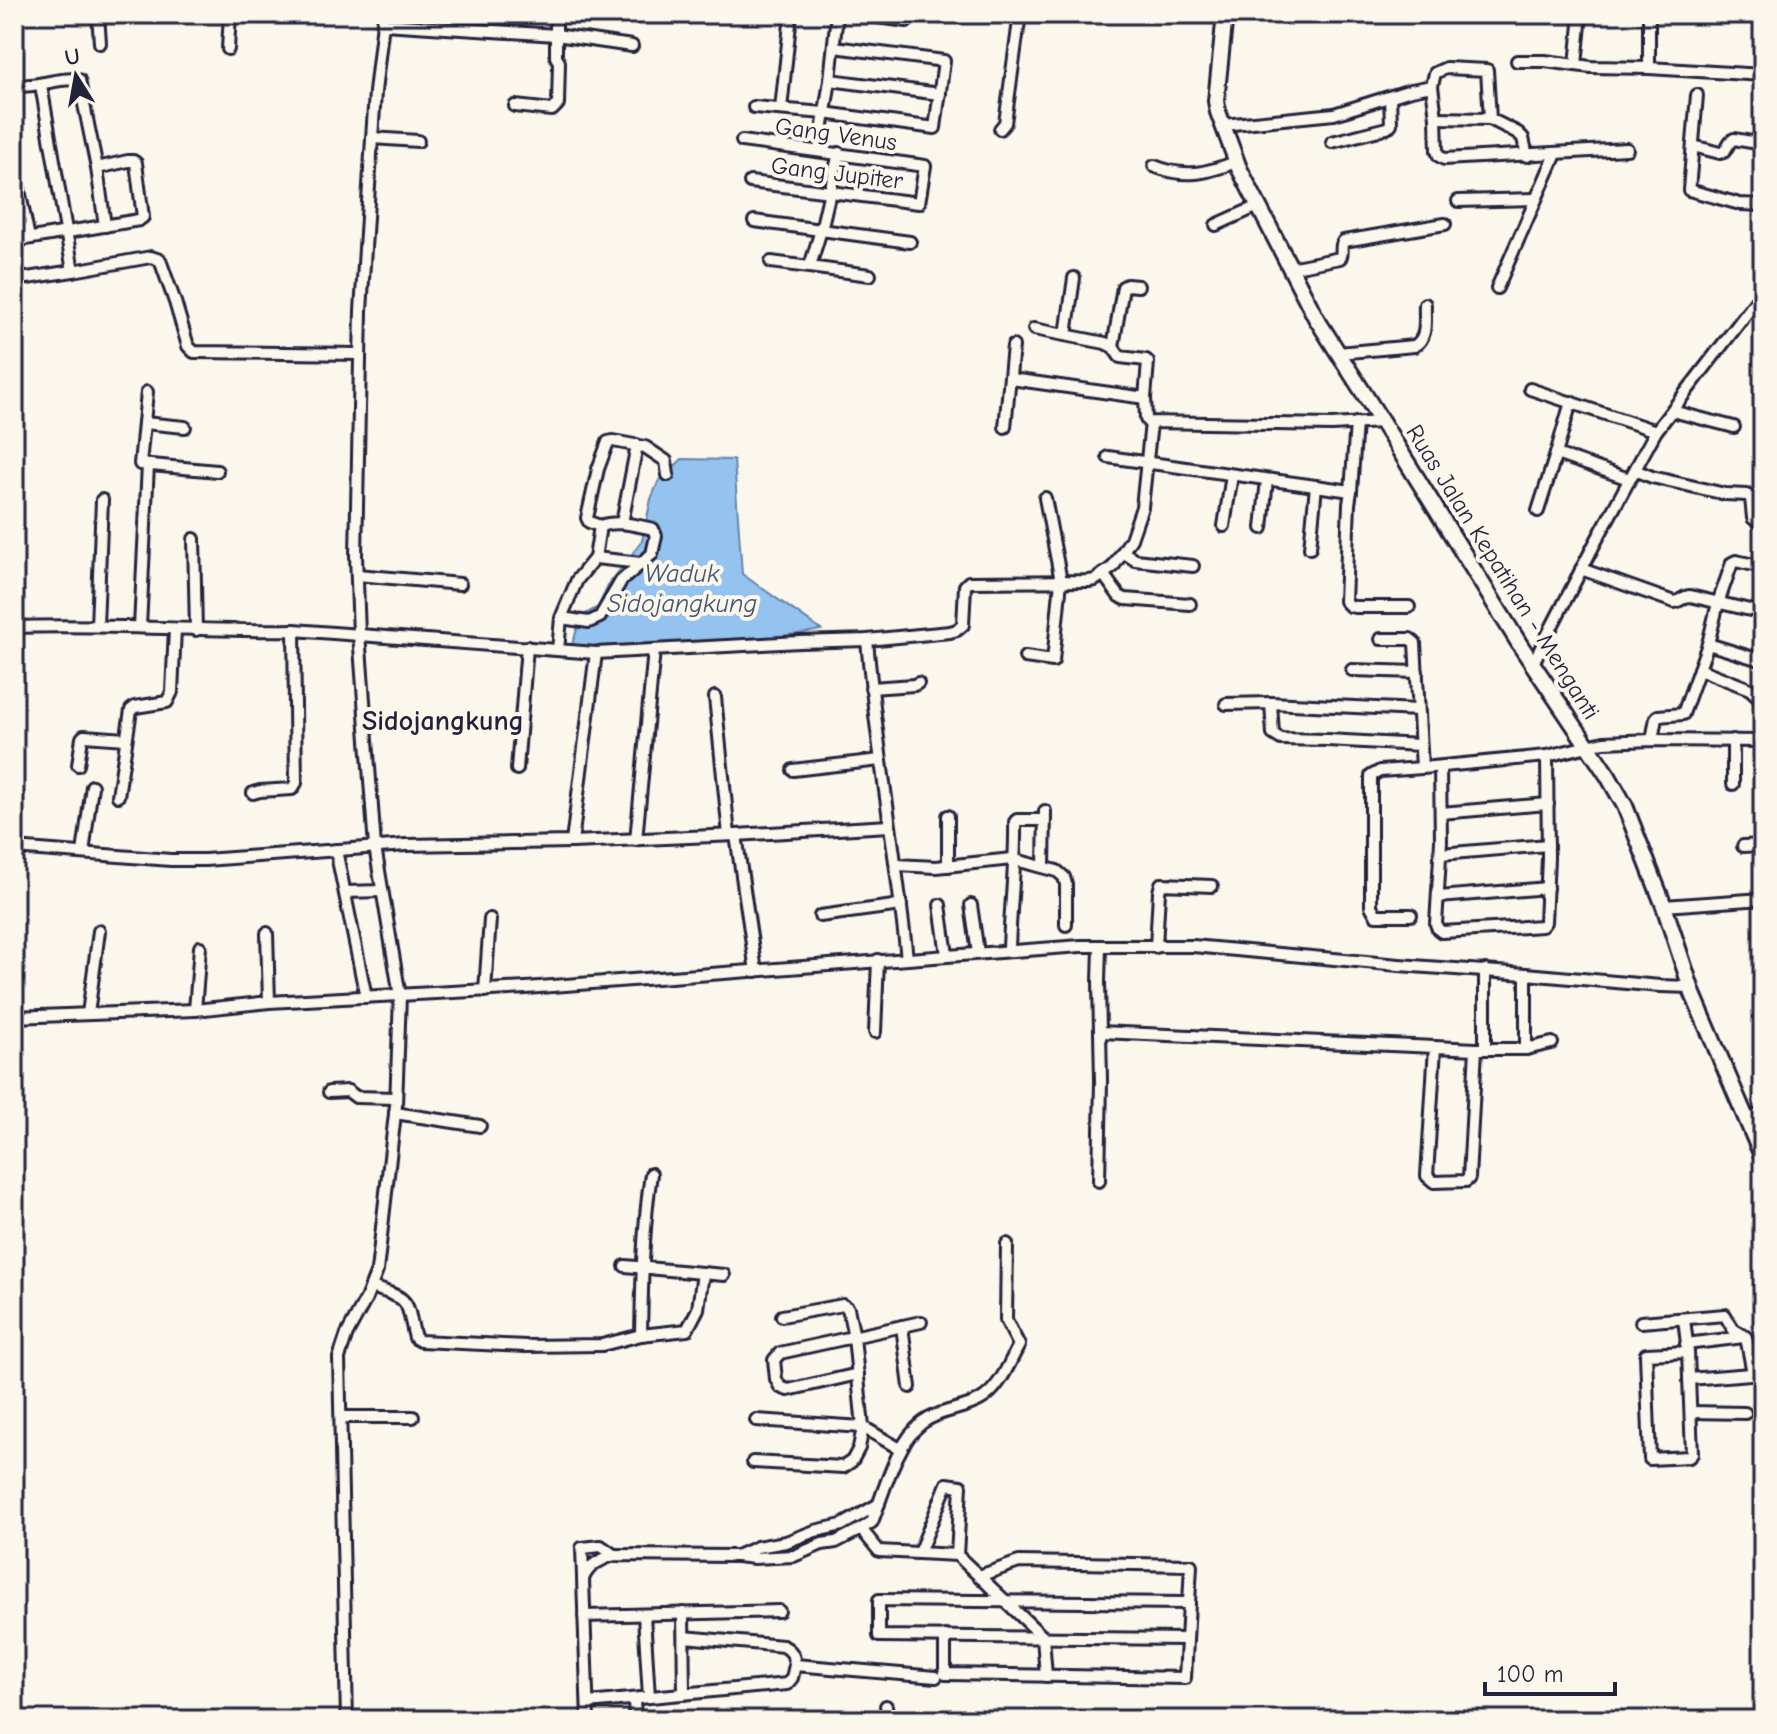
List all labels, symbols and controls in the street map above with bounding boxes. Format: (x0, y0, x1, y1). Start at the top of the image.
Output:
north arrow (36, 36, 116, 116)
text: U (63, 43, 82, 72)
street label: Gang Venus (773, 112, 899, 156)
street label: Gang Jupiter (769, 151, 905, 195)
street label: Ruas Jalan Kepatihan - Menganti (1400, 419, 1606, 725)
water label: Waduk Sidojangkung (607, 559, 757, 619)
district label: Sidojangkung (362, 705, 524, 737)
scale bar (1485, 1646, 1615, 1696)
text: 100 m (1497, 1660, 1564, 1688)

